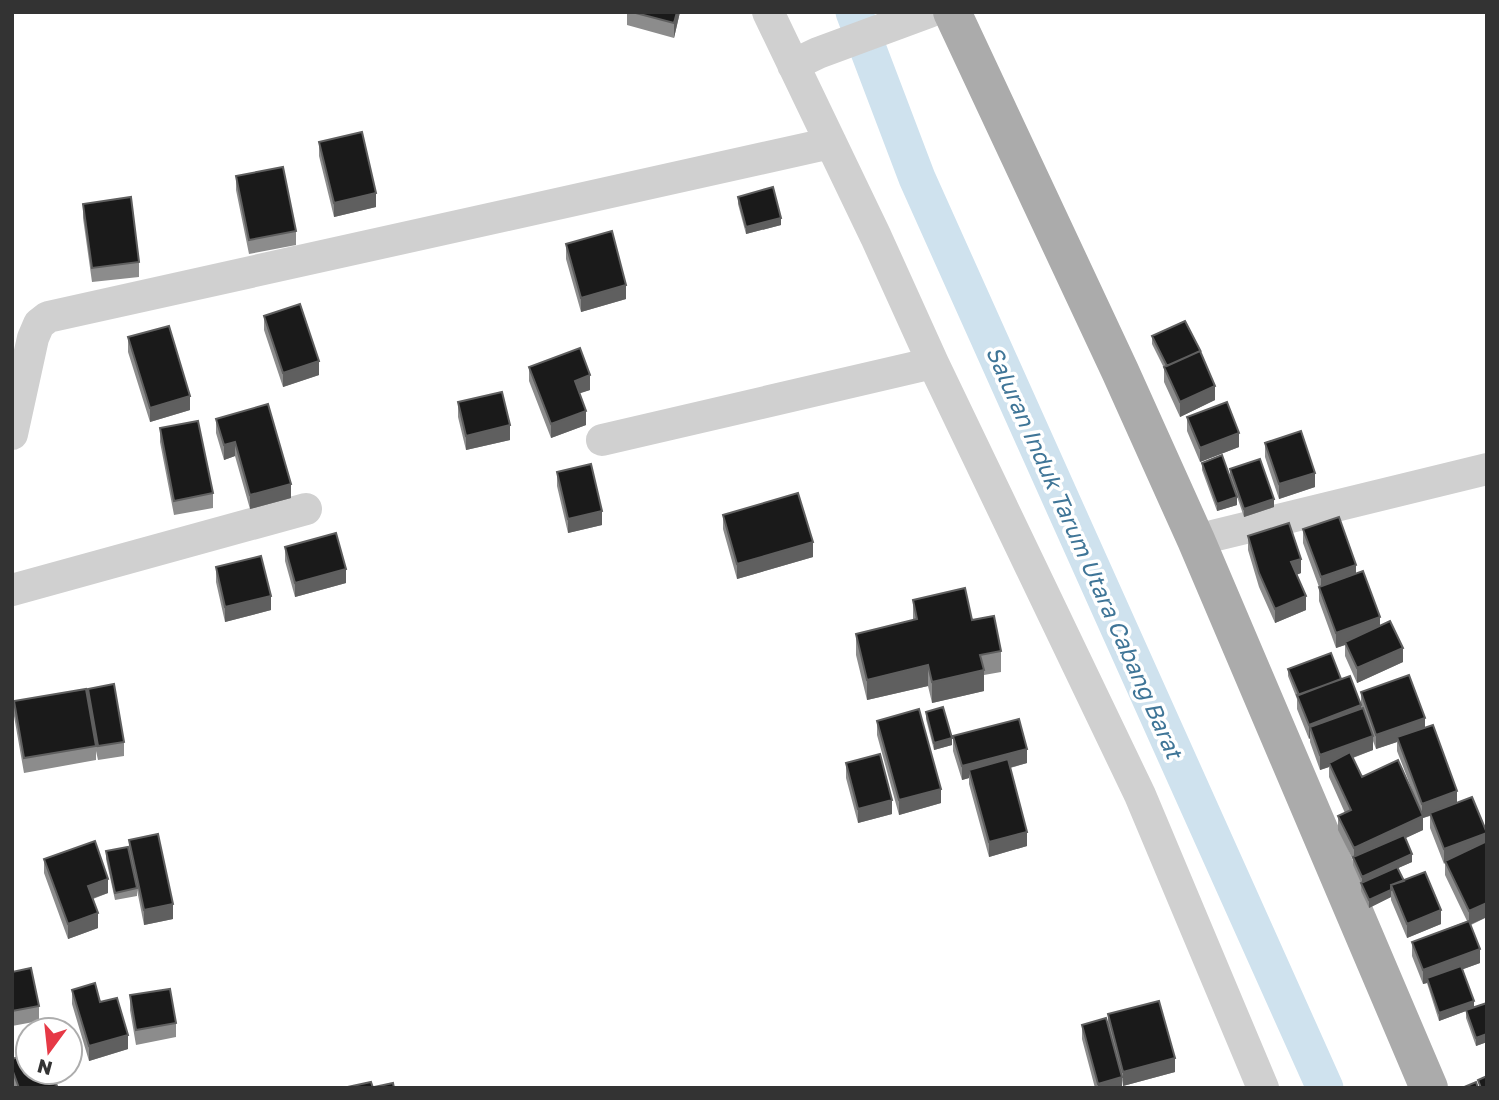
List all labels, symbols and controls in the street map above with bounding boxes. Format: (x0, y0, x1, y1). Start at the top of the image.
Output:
water label: Saluran Induk Tarum Utara Cabang Barat (981, 342, 1190, 764)
north arrow (14, 1016, 84, 1086)
text: N (35, 1055, 54, 1081)

